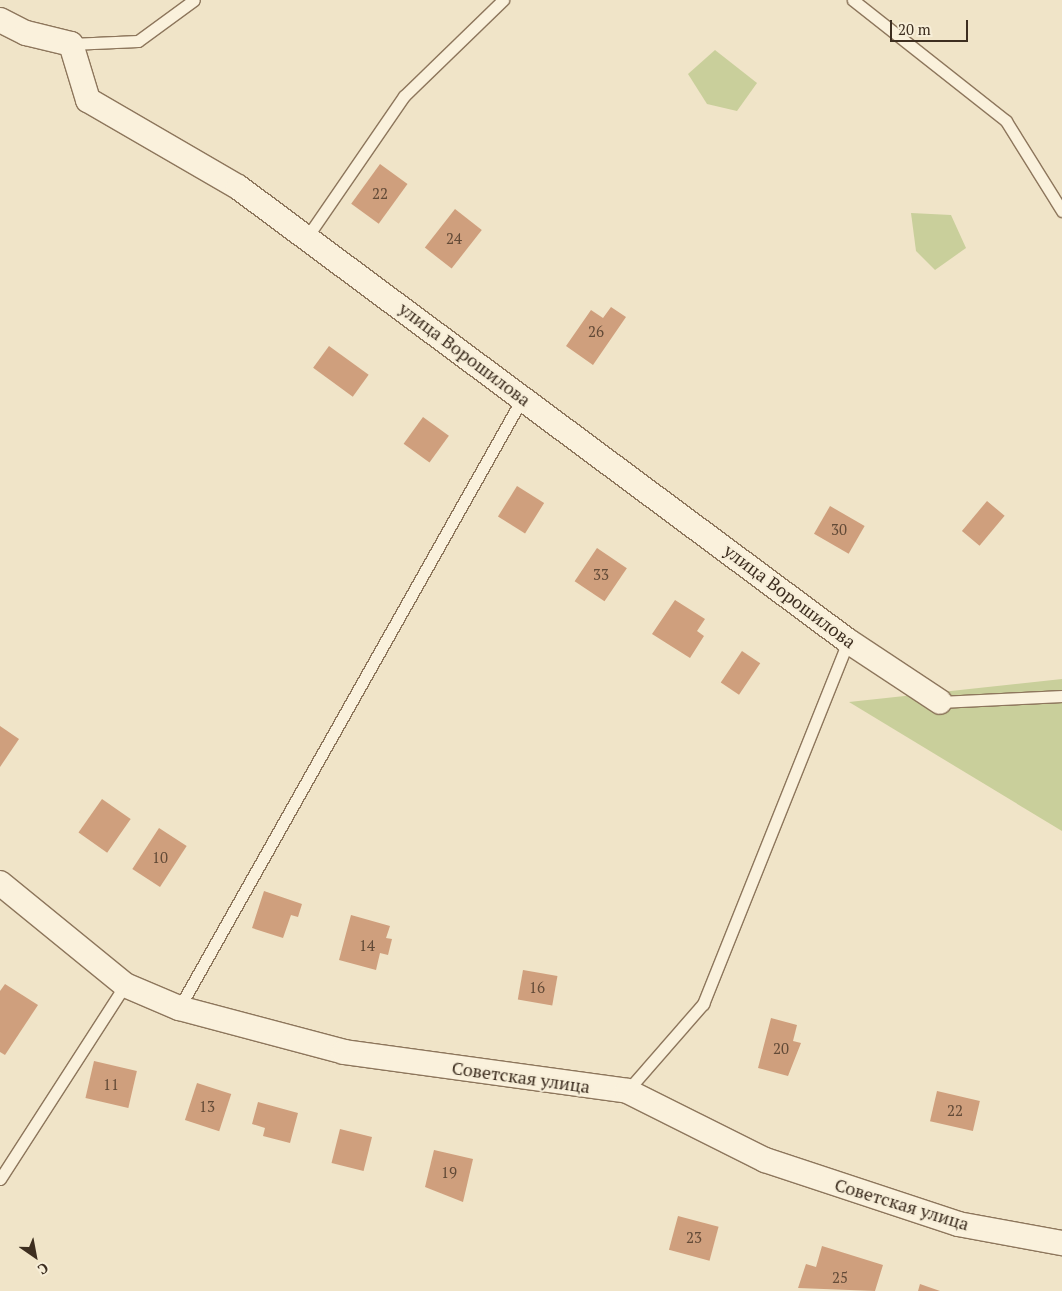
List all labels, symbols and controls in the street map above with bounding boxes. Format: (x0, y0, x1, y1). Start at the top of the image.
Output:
scale bar (892, 10, 970, 42)
text: 20 m (898, 19, 931, 39)
house number: 22 (372, 185, 388, 203)
house number: 24 (446, 230, 462, 248)
street label: улица Ворошилова (395, 297, 535, 411)
house number: 26 (588, 323, 604, 341)
house number: 30 (831, 521, 847, 539)
street label: улица Ворошилова (720, 539, 860, 653)
house number: 33 (593, 566, 609, 584)
house number: 10 (152, 849, 168, 867)
house number: 14 (359, 937, 375, 955)
house number: 16 (529, 979, 545, 997)
house number: 20 (773, 1040, 789, 1058)
street label: Советская улица (451, 1057, 591, 1097)
house number: 11 (103, 1076, 119, 1094)
house number: 13 (199, 1098, 215, 1116)
house number: 22 (947, 1102, 963, 1120)
house number: 19 (441, 1164, 457, 1182)
street label: Советская улица (832, 1173, 972, 1235)
house number: 23 (686, 1229, 702, 1247)
north arrow (10, 1231, 60, 1281)
text: С (34, 1259, 52, 1279)
house number: 25 (832, 1269, 848, 1287)

